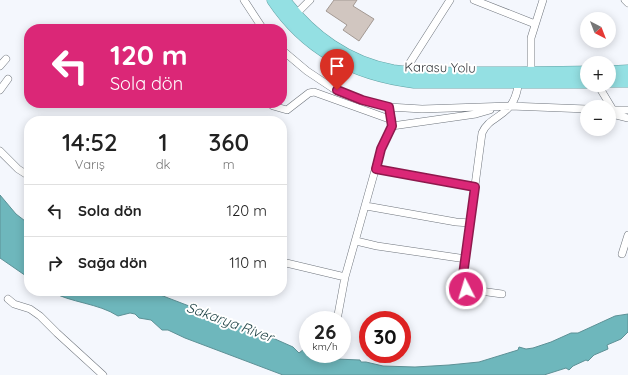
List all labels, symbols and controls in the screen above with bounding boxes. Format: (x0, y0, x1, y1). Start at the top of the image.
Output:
north arrow (580, 12, 616, 48)
map controls (580, 12, 616, 136)
text: 120 m (110, 37, 188, 72)
icon: left (44, 40, 96, 92)
pin (320, 49, 354, 90)
icon: arrive (326, 55, 348, 77)
button: + (580, 56, 616, 92)
street label: Karasu Yolu (404, 58, 476, 76)
text: Sola dön (110, 72, 183, 95)
button: − (580, 100, 616, 136)
text: 14:52 (62, 127, 118, 157)
text: 1 (158, 127, 168, 157)
text: 360 (208, 127, 249, 157)
text: Varış (75, 156, 105, 172)
text: dk (156, 156, 170, 172)
text: m (223, 156, 235, 172)
icon: left (44, 200, 66, 222)
text: Sola dön (78, 201, 142, 220)
text: 120 m (226, 201, 267, 220)
icon: right (44, 252, 66, 274)
text: Sağa dön (78, 253, 147, 272)
text: 110 m (229, 253, 267, 272)
position arrow (445, 268, 487, 310)
water label: Sakarya River (184, 298, 277, 347)
speed limit sign: 30 (359, 311, 411, 363)
text: 26 (314, 319, 336, 344)
text: km/h (312, 340, 338, 353)

